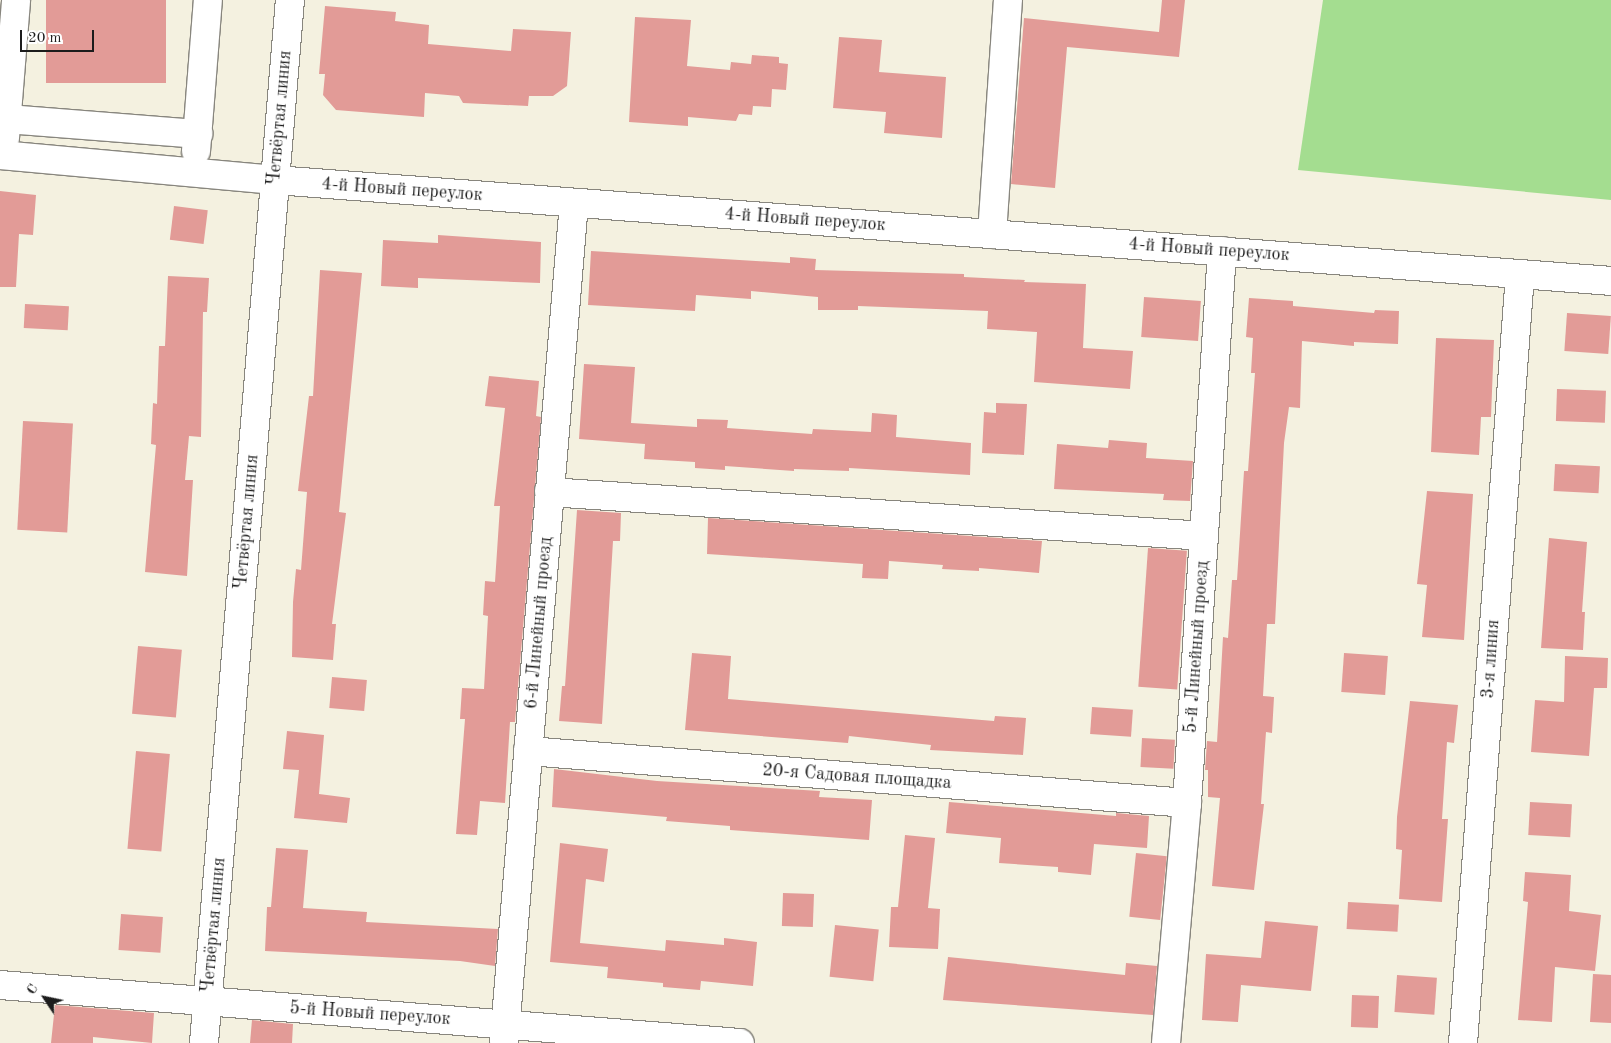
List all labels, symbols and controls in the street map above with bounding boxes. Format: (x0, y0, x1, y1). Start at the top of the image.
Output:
scale bar (22, 20, 96, 52)
text: 20 m (28, 31, 62, 46)
street label: Четвёртая линия (263, 49, 297, 187)
street label: 4-й Новый переулок (321, 174, 483, 206)
street label: 4-й Новый переулок (724, 204, 886, 236)
street label: 4-й Новый переулок (1128, 234, 1290, 266)
street label: Четвёртая линия (230, 453, 264, 591)
street label: 6-й Линейный проезд (521, 536, 557, 710)
street label: 5-й Линейный проезд (1180, 560, 1214, 734)
street label: 3-я линия (1477, 619, 1505, 699)
street label: 20-я Садовая площадка (762, 760, 952, 794)
street label: Четвёртая линия (197, 856, 231, 994)
north arrow (20, 973, 70, 1023)
text: С (24, 982, 41, 997)
street label: 5-й Новый переулок (289, 998, 451, 1030)

